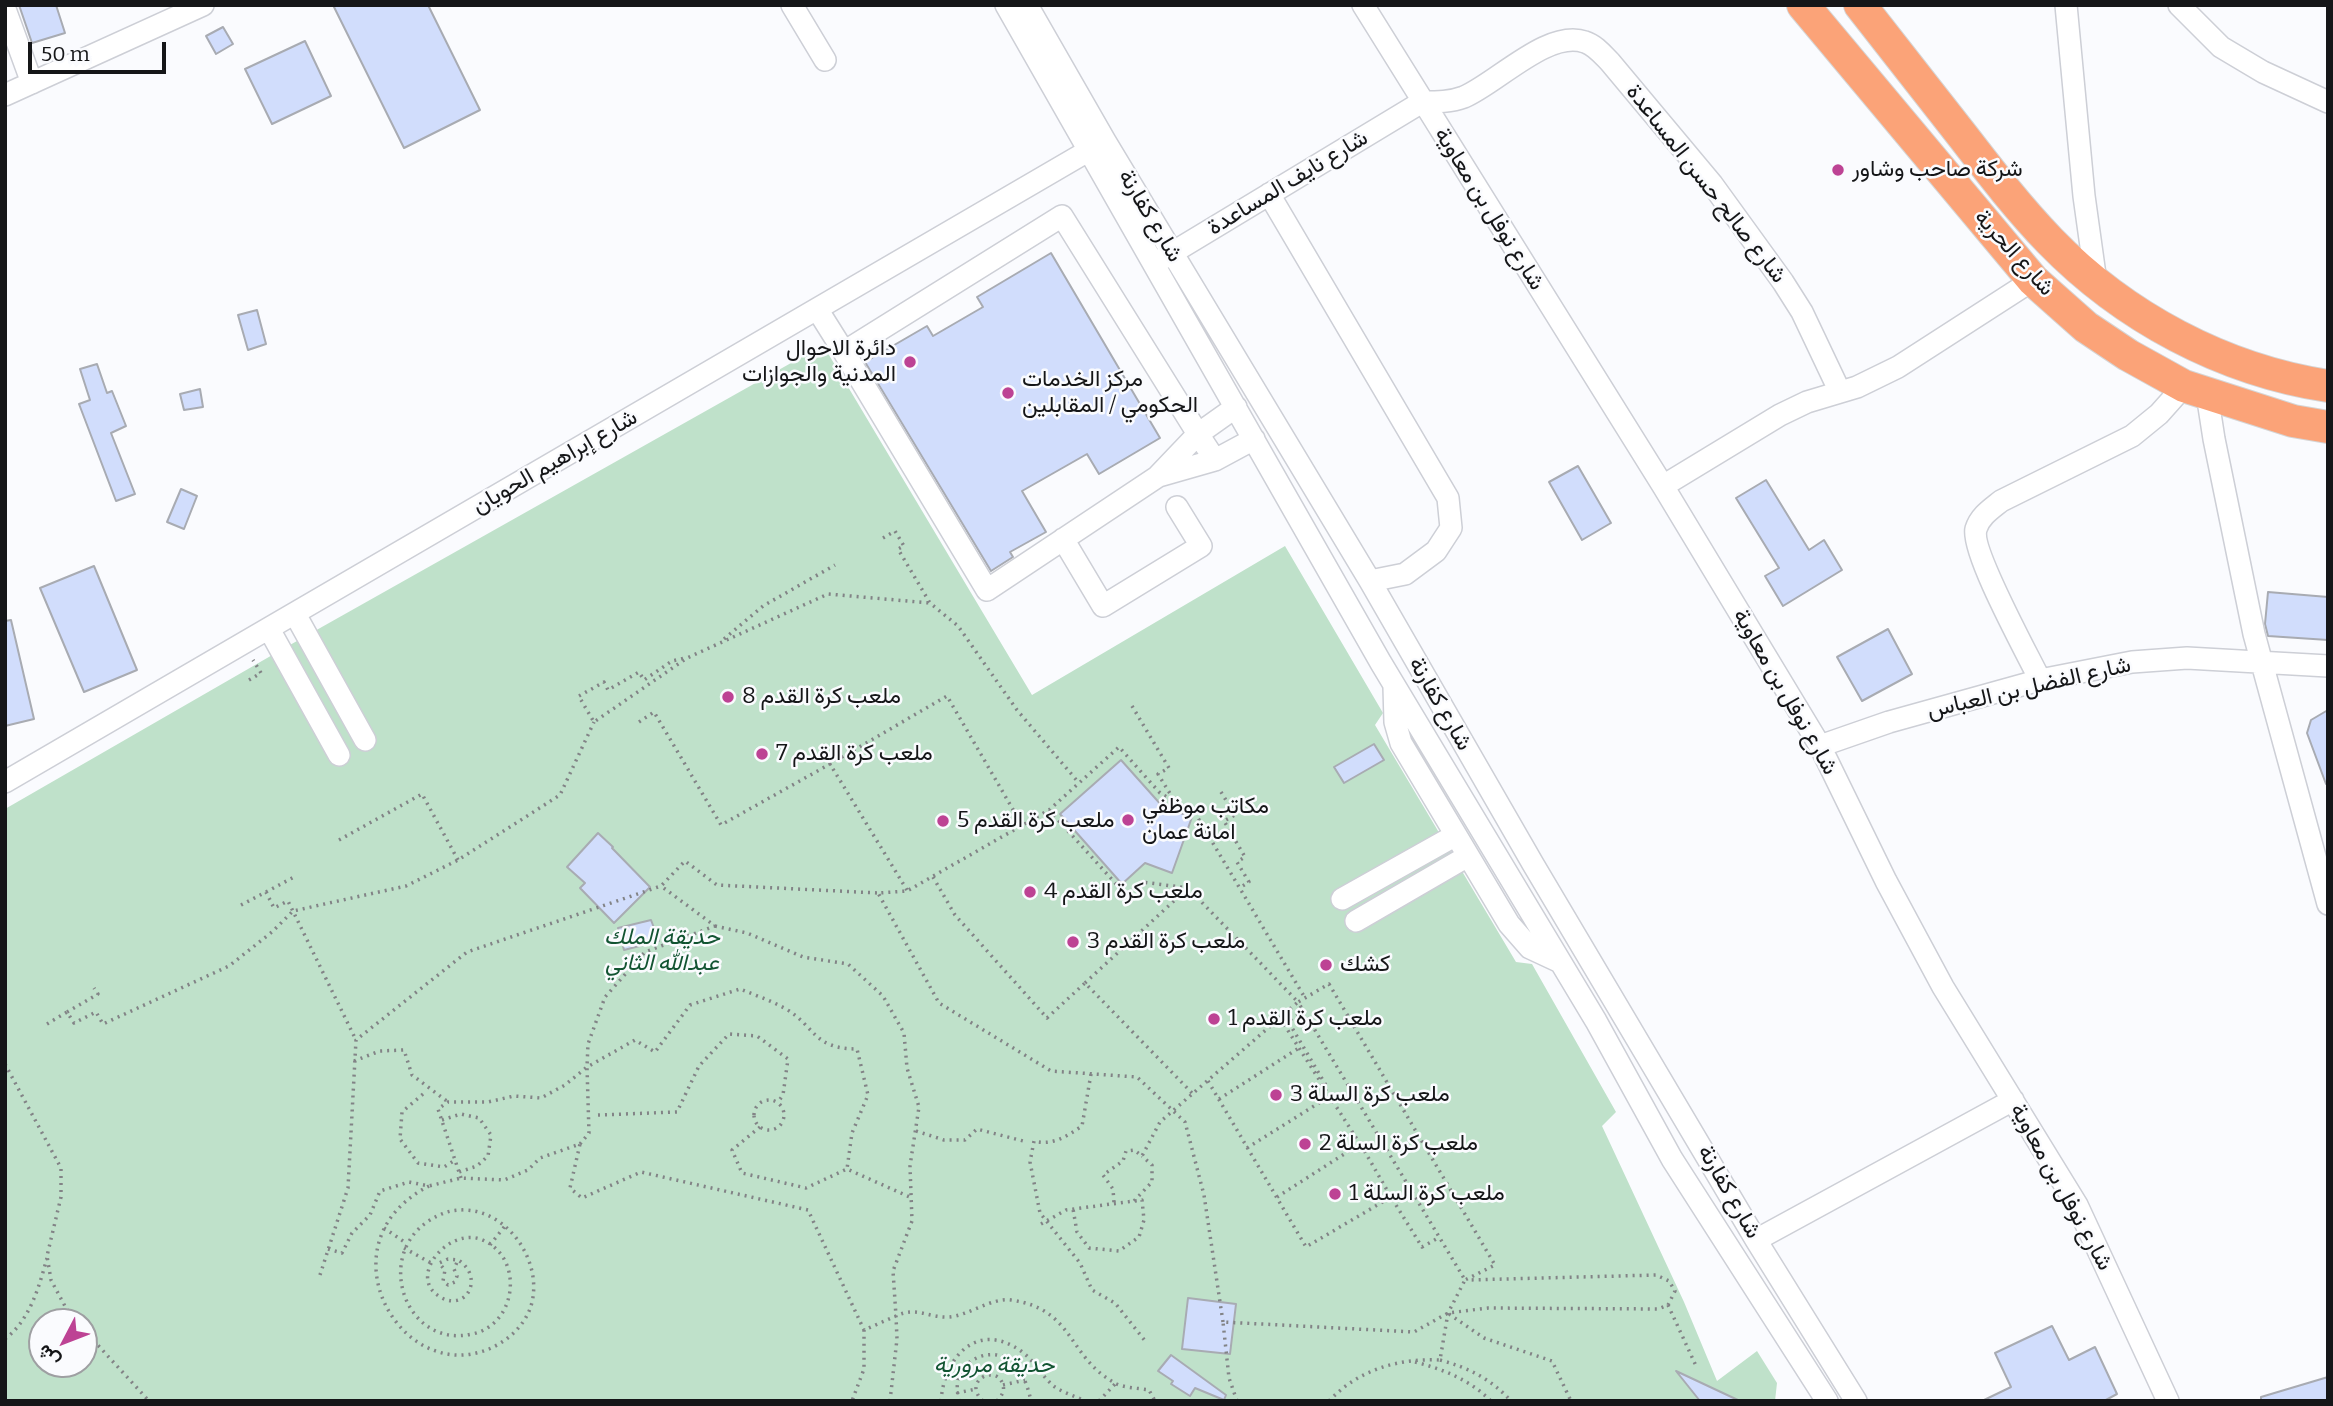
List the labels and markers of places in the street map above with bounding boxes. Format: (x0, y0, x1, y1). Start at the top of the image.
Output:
place label: شركة صاحب وشاور (1852, 156, 2023, 184)
marker: شركة صاحب وشاور (1830, 162, 1846, 178)
place label: دائرة الاحوال المدنية والجوازات (742, 335, 896, 389)
marker: دائرة الاحوال المدنية والجوازات (902, 354, 918, 370)
place label: مركز الخدمات الحكومي / المقابلين (1022, 366, 1198, 420)
marker: مركز الخدمات الحكومي / المقابلين (1000, 385, 1016, 401)
place label: ملعب كرة القدم 8 (742, 683, 901, 711)
marker: ملعب كرة القدم 8 (720, 689, 736, 705)
place label: ملعب كرة القدم 7 (776, 740, 933, 768)
marker: ملعب كرة القدم 7 (754, 746, 770, 762)
place label: مكاتب موظفي امانة عمان (1142, 793, 1269, 847)
place label: ملعب كرة القدم 5 (957, 807, 1115, 835)
marker: مكاتب موظفي امانة عمان (1120, 812, 1136, 828)
marker: ملعب كرة القدم 5 (935, 813, 951, 829)
place label: ملعب كرة القدم 4 (1044, 878, 1203, 906)
marker: ملعب كرة القدم 4 (1022, 884, 1038, 900)
place label: ملعب كرة القدم 3 (1087, 928, 1245, 956)
marker: ملعب كرة القدم 3 (1065, 934, 1081, 950)
place label: كشك (1340, 951, 1391, 979)
marker: كشك (1318, 957, 1334, 973)
place label: ملعب كرة القدم 1 (1228, 1005, 1383, 1033)
marker: ملعب كرة القدم 1 (1206, 1011, 1222, 1027)
place label: ملعب كرة السلة 3 (1290, 1081, 1450, 1109)
marker: ملعب كرة السلة 3 (1268, 1087, 1284, 1103)
place label: ملعب كرة السلة 2 (1319, 1130, 1478, 1158)
marker: ملعب كرة السلة 2 (1297, 1136, 1313, 1152)
place label: ملعب كرة السلة 1 (1349, 1180, 1505, 1208)
marker: ملعب كرة السلة 1 (1327, 1186, 1343, 1202)

